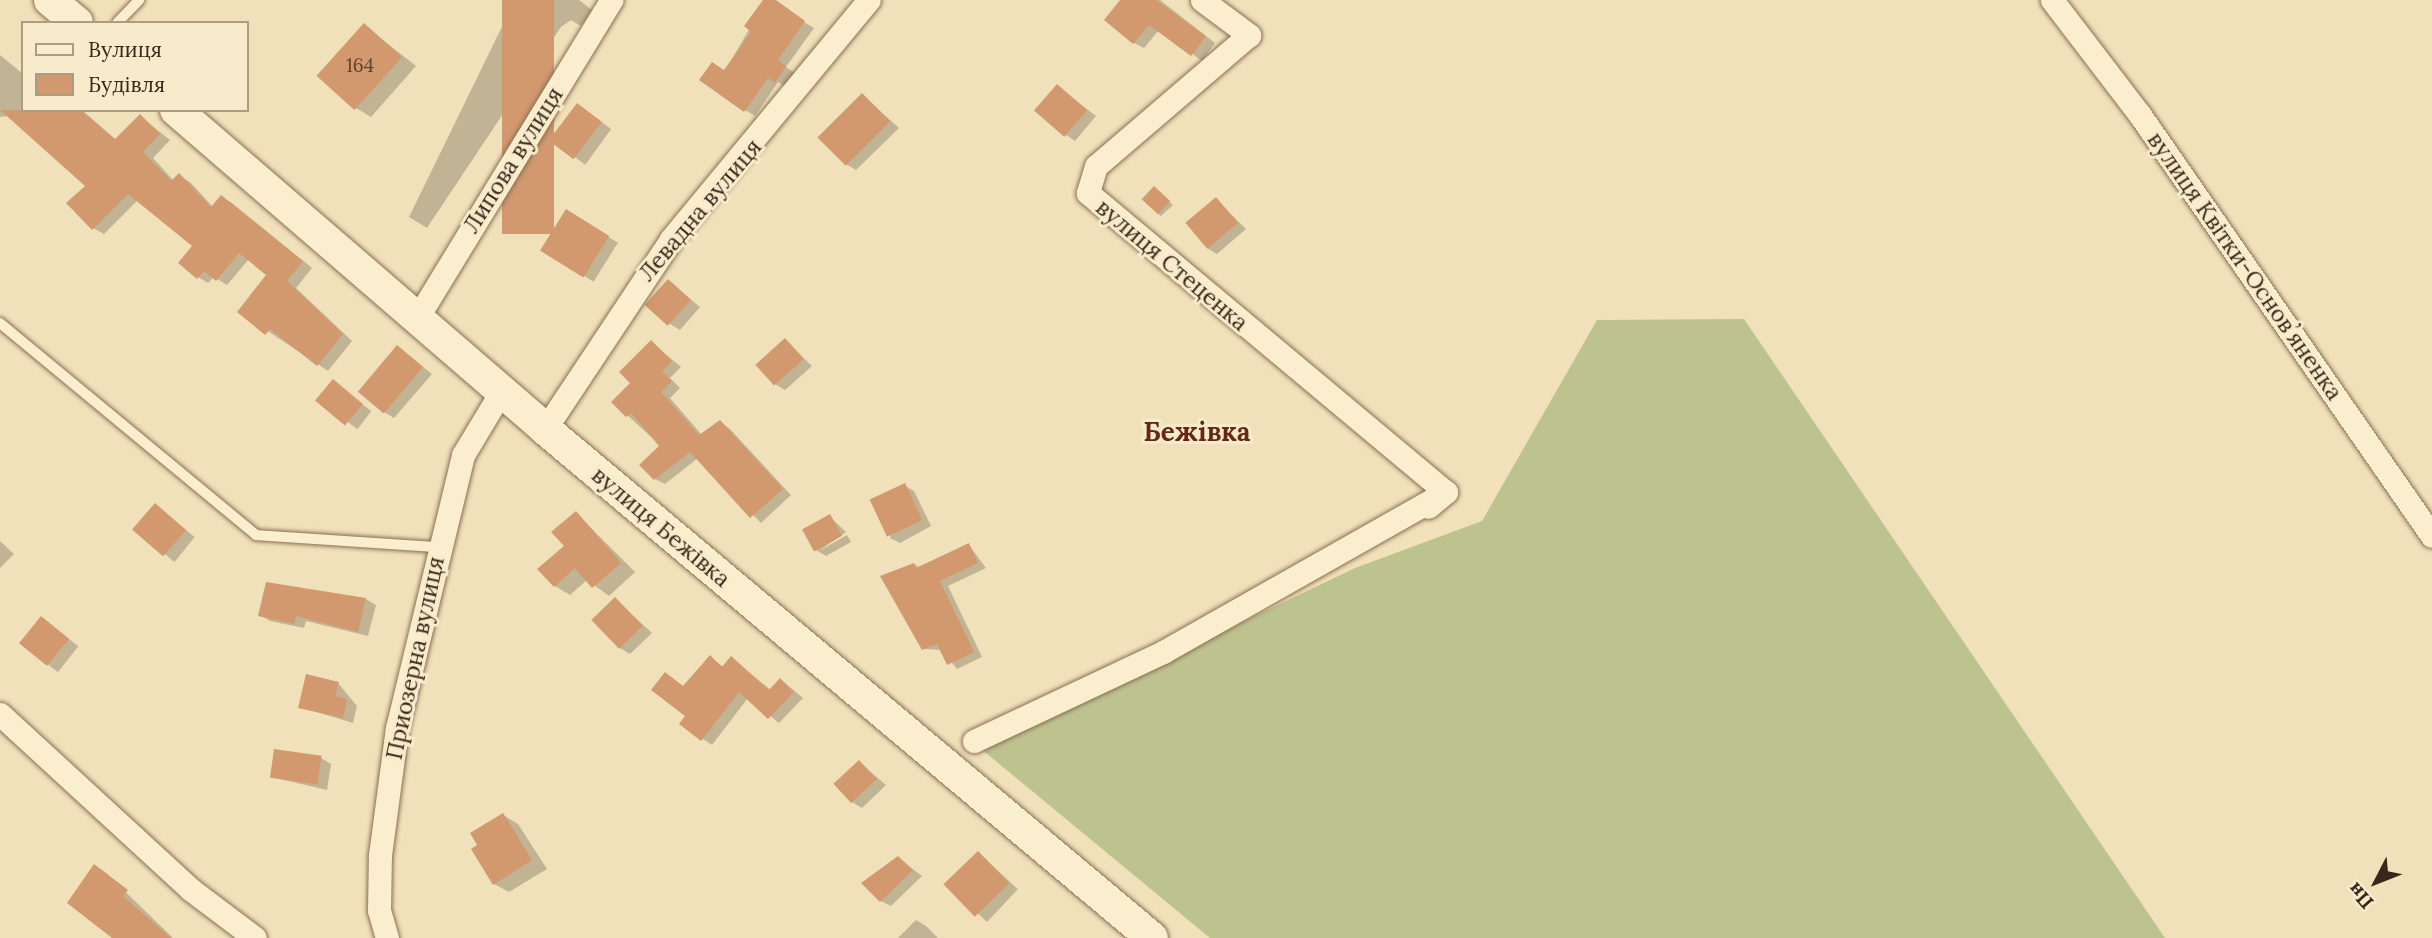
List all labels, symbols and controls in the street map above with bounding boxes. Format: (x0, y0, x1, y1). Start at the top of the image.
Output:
legend (21, 21, 248, 112)
text: Вулиця (88, 36, 162, 63)
house number: 164 (346, 55, 374, 77)
text: Будівля (88, 71, 165, 98)
street label: Липова вулиця (457, 82, 569, 238)
street label: вулиця Квітки-Основʼяненка (2142, 127, 2348, 405)
street label: Левадна вулиця (633, 134, 767, 286)
street label: вулиця Стеценка (1090, 193, 1254, 337)
district label: Бежівка (1144, 416, 1250, 448)
street label: вулиця Бежівка (586, 461, 736, 593)
street label: Приозерна вулиця (380, 554, 450, 762)
north arrow (2341, 847, 2411, 917)
text: Пн (2342, 878, 2379, 914)

